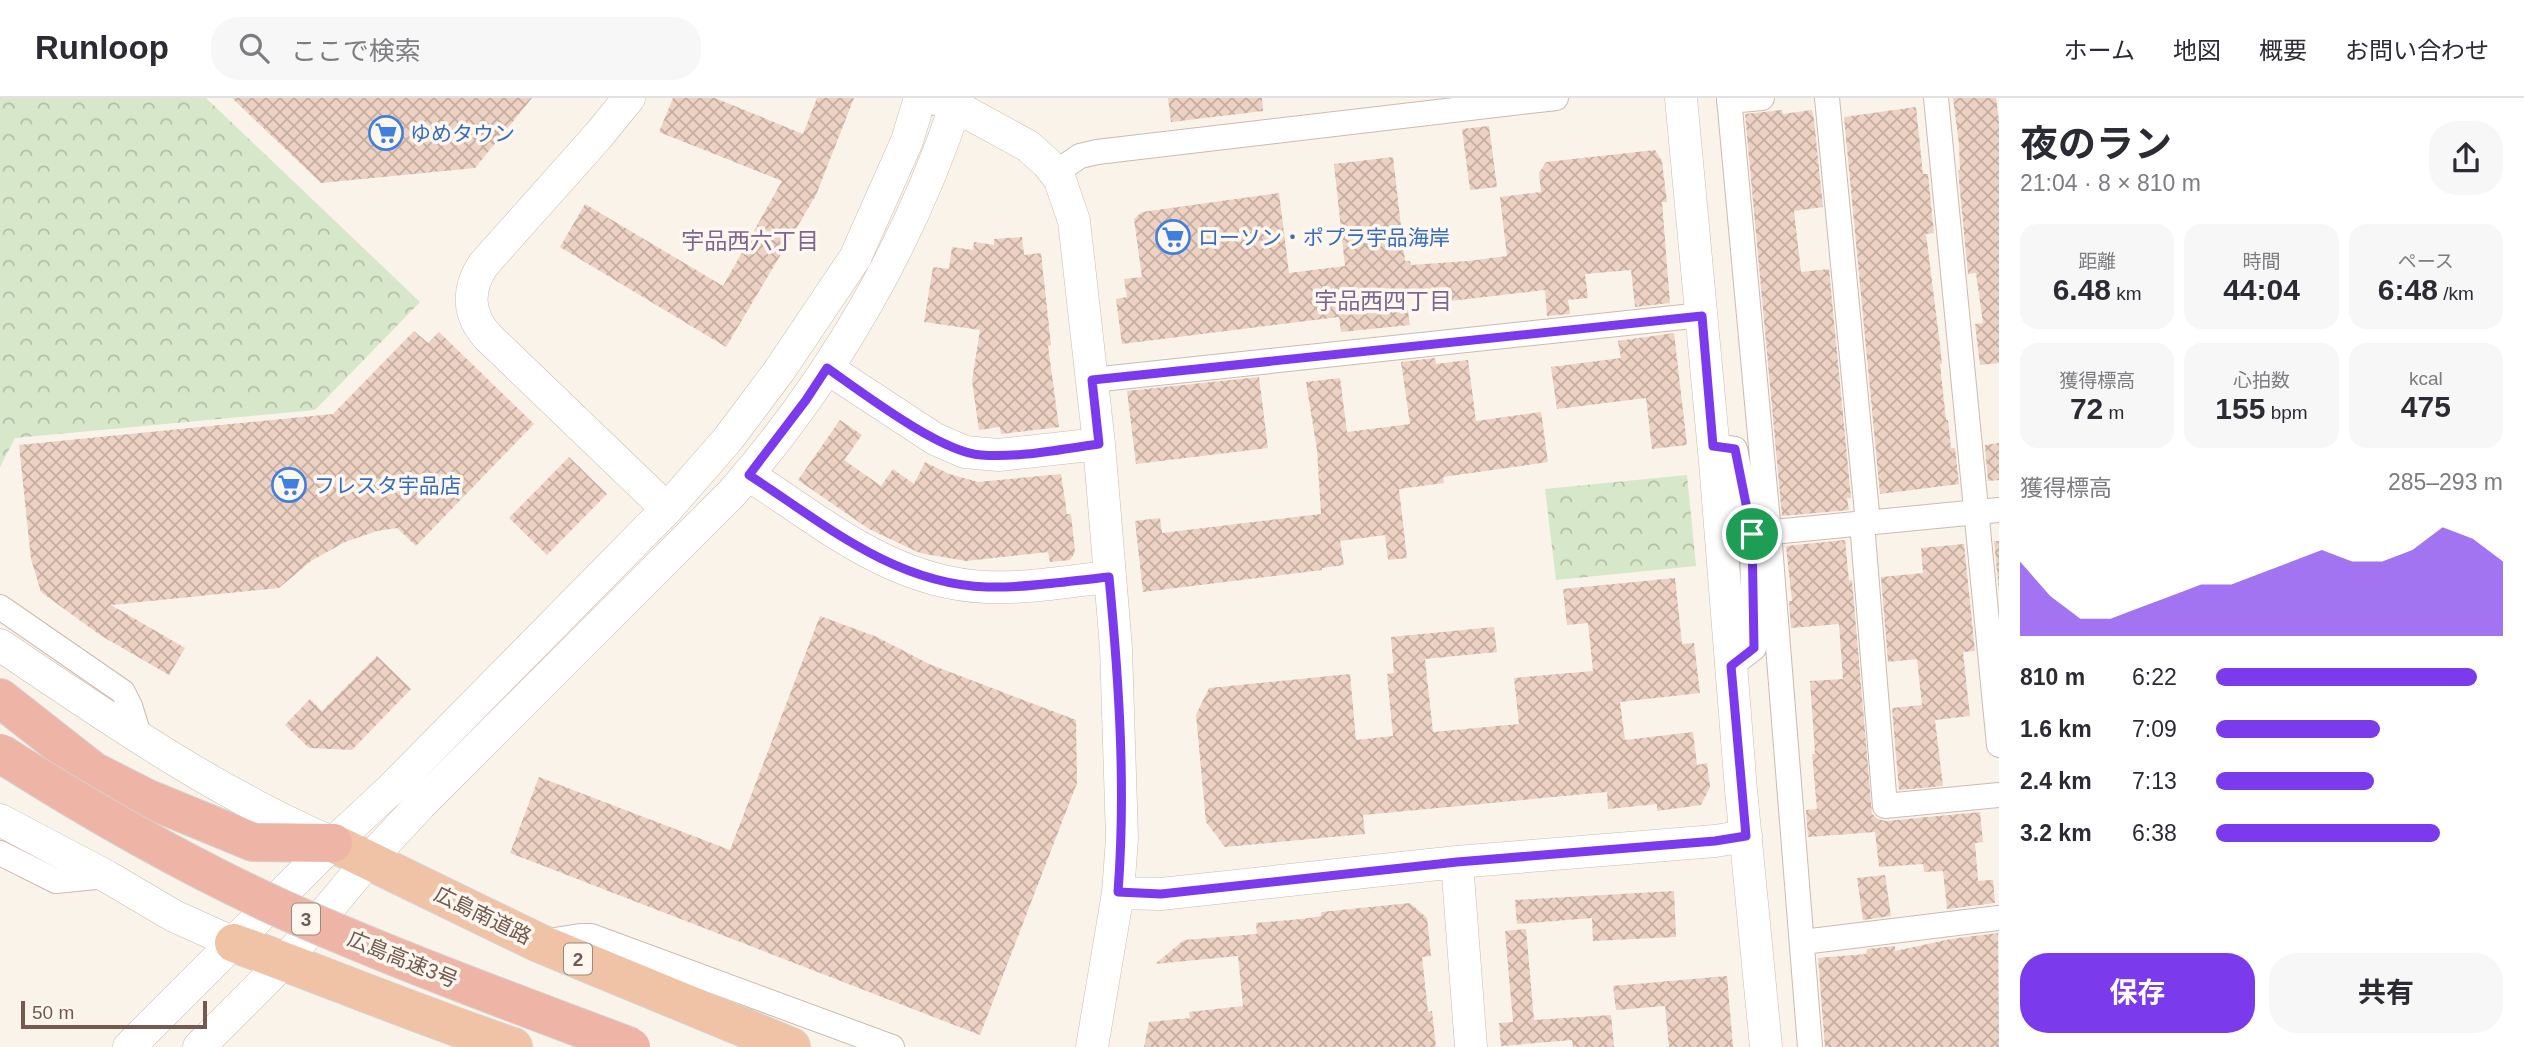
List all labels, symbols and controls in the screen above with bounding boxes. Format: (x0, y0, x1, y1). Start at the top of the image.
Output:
search box (211, 17, 701, 80)
text: Runloop (35, 29, 169, 66)
icon: search (235, 29, 273, 67)
text: ここで検索 (291, 36, 421, 66)
text: ホーム (2064, 37, 2135, 64)
text: 地図 (2173, 37, 2221, 64)
text: 概要 (2259, 37, 2307, 64)
text: お問い合わせ (2345, 37, 2489, 64)
supermarket icon: ゆめタウン (367, 114, 405, 152)
button: share (2429, 121, 2503, 195)
place label: ゆめタウン (410, 122, 515, 145)
text: 夜のラン (2020, 123, 2172, 165)
text: 21:04 · 8 × 810 m (2020, 170, 2201, 196)
supermarket icon: ローソン・ポプラ宇品海岸 (1154, 218, 1192, 256)
place label: ローソン・ポプラ宇品海岸 (1198, 226, 1450, 249)
district label: 宇品西六丁目 (681, 228, 819, 254)
text: 距離 (2078, 251, 2116, 272)
text: 時間 (2242, 251, 2281, 272)
text: ペース (2398, 251, 2454, 272)
text: 6.48 (2053, 273, 2111, 306)
text: 44:04 (2223, 273, 2300, 306)
text: 6:48 (2378, 273, 2438, 306)
text: km (2111, 283, 2142, 304)
text: /km (2438, 283, 2474, 304)
district label: 宇品西四丁目 (1314, 288, 1452, 314)
text: kcal (2409, 368, 2443, 389)
text: 獲得標高 (2059, 370, 2135, 391)
text: 心拍数 (2233, 370, 2290, 391)
text: 475 (2401, 390, 2451, 423)
text: 72 (2070, 392, 2103, 425)
text: 155 (2215, 392, 2265, 425)
text: m (2103, 402, 2124, 423)
text: bpm (2265, 402, 2308, 423)
supermarket icon: フレスタ宇品店 (270, 466, 308, 504)
text: 285–293 m (2388, 469, 2503, 495)
place label: フレスタ宇品店 (314, 474, 461, 497)
text: 獲得標高 (2020, 475, 2112, 501)
pin (1722, 504, 1782, 564)
icon: arrive (1733, 515, 1771, 553)
text: 810 m (2020, 664, 2085, 690)
text: 6:22 (2132, 664, 2177, 690)
text: 1.6 km (2020, 716, 2092, 742)
text: 7:09 (2132, 716, 2177, 742)
text: 2.4 km (2020, 768, 2092, 794)
text: 7:13 (2132, 768, 2177, 794)
text: 3.2 km (2020, 820, 2092, 846)
text: 6:38 (2132, 820, 2177, 846)
street label: 広島南道路 (431, 882, 535, 948)
road number: 3 (292, 904, 320, 934)
street label: 広島高速3号 (345, 926, 461, 992)
road number: 2 (564, 944, 592, 974)
button: 保存 (2020, 953, 2255, 1033)
button: 共有 (2269, 953, 2503, 1033)
scale bar (21, 998, 206, 1030)
text: 50 m (32, 1002, 74, 1023)

